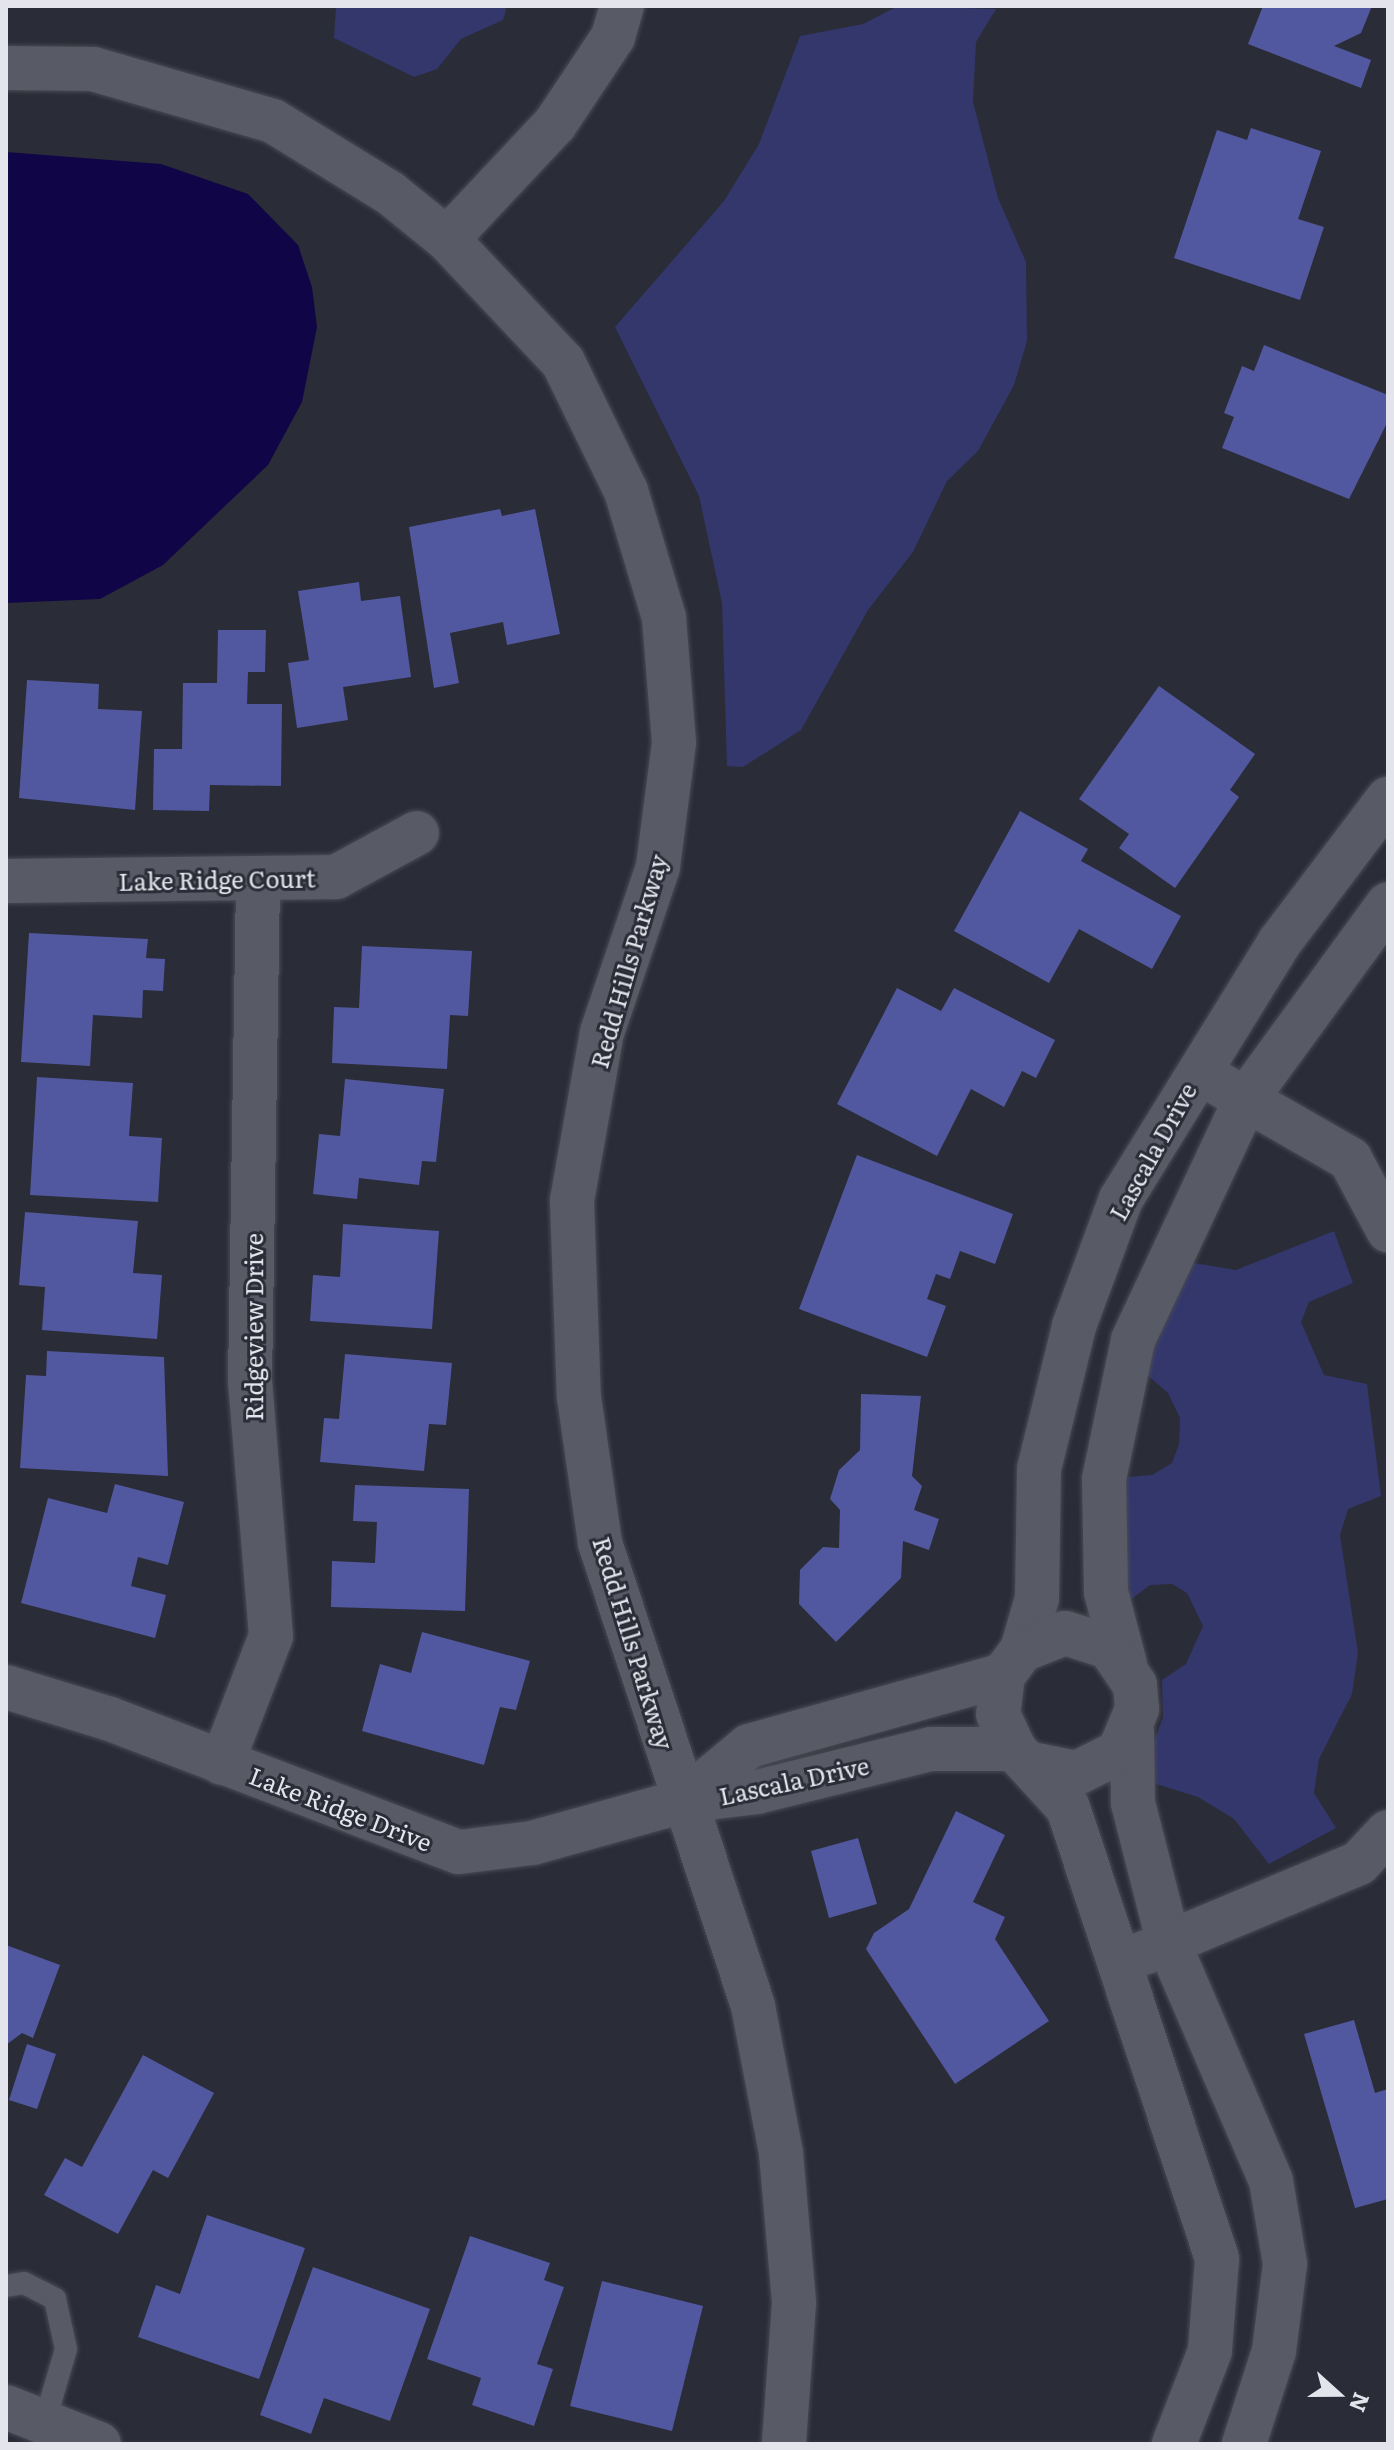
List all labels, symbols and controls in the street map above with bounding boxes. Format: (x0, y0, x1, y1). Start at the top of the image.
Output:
street label: Redd Hills Parkway (584, 851, 672, 1071)
street label: Lake Ridge Court (118, 863, 316, 895)
street label: Lascala Drive (1102, 1077, 1202, 1225)
street label: Ridgeview Drive (239, 1233, 267, 1421)
street label: Redd Hills Parkway (588, 1533, 680, 1753)
street label: Lascala Drive (716, 1750, 872, 1810)
street label: Lake Ridge Drive (246, 1760, 436, 1856)
north arrow (1298, 2354, 1378, 2434)
text: N (1342, 2388, 1380, 2417)

